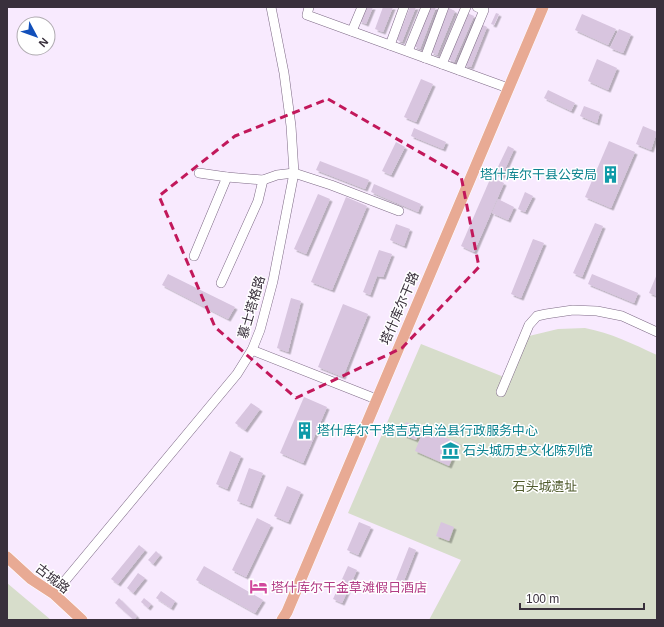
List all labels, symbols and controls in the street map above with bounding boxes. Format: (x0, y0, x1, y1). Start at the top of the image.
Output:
north arrow (16, 16, 56, 56)
text: N (36, 36, 51, 50)
building icon: 塔什库尔干县公安局 (600, 164, 620, 184)
place label: 塔什库尔干县公安局 (480, 167, 597, 182)
street label: 塔什库尔干路 (377, 269, 422, 347)
street label: 慕士塔格路 (235, 274, 268, 340)
building icon: 塔什库尔干塔吉克自治县行政服务中心 (294, 420, 314, 440)
place label: 塔什库尔干塔吉克自治县行政服务中心 (317, 423, 538, 438)
museum icon: 石头城历史文化陈列馆 (440, 440, 460, 460)
place label: 石头城历史文化陈列馆 (463, 443, 593, 458)
park label: 石头城遗址 (512, 479, 578, 494)
street label: 古城路 (33, 560, 73, 596)
hotel icon: 塔什库尔干金草滩假日酒店 (248, 577, 268, 597)
place label: 塔什库尔干金草滩假日酒店 (271, 580, 427, 595)
scale bar (520, 585, 644, 611)
text: 100 m (526, 592, 559, 606)

